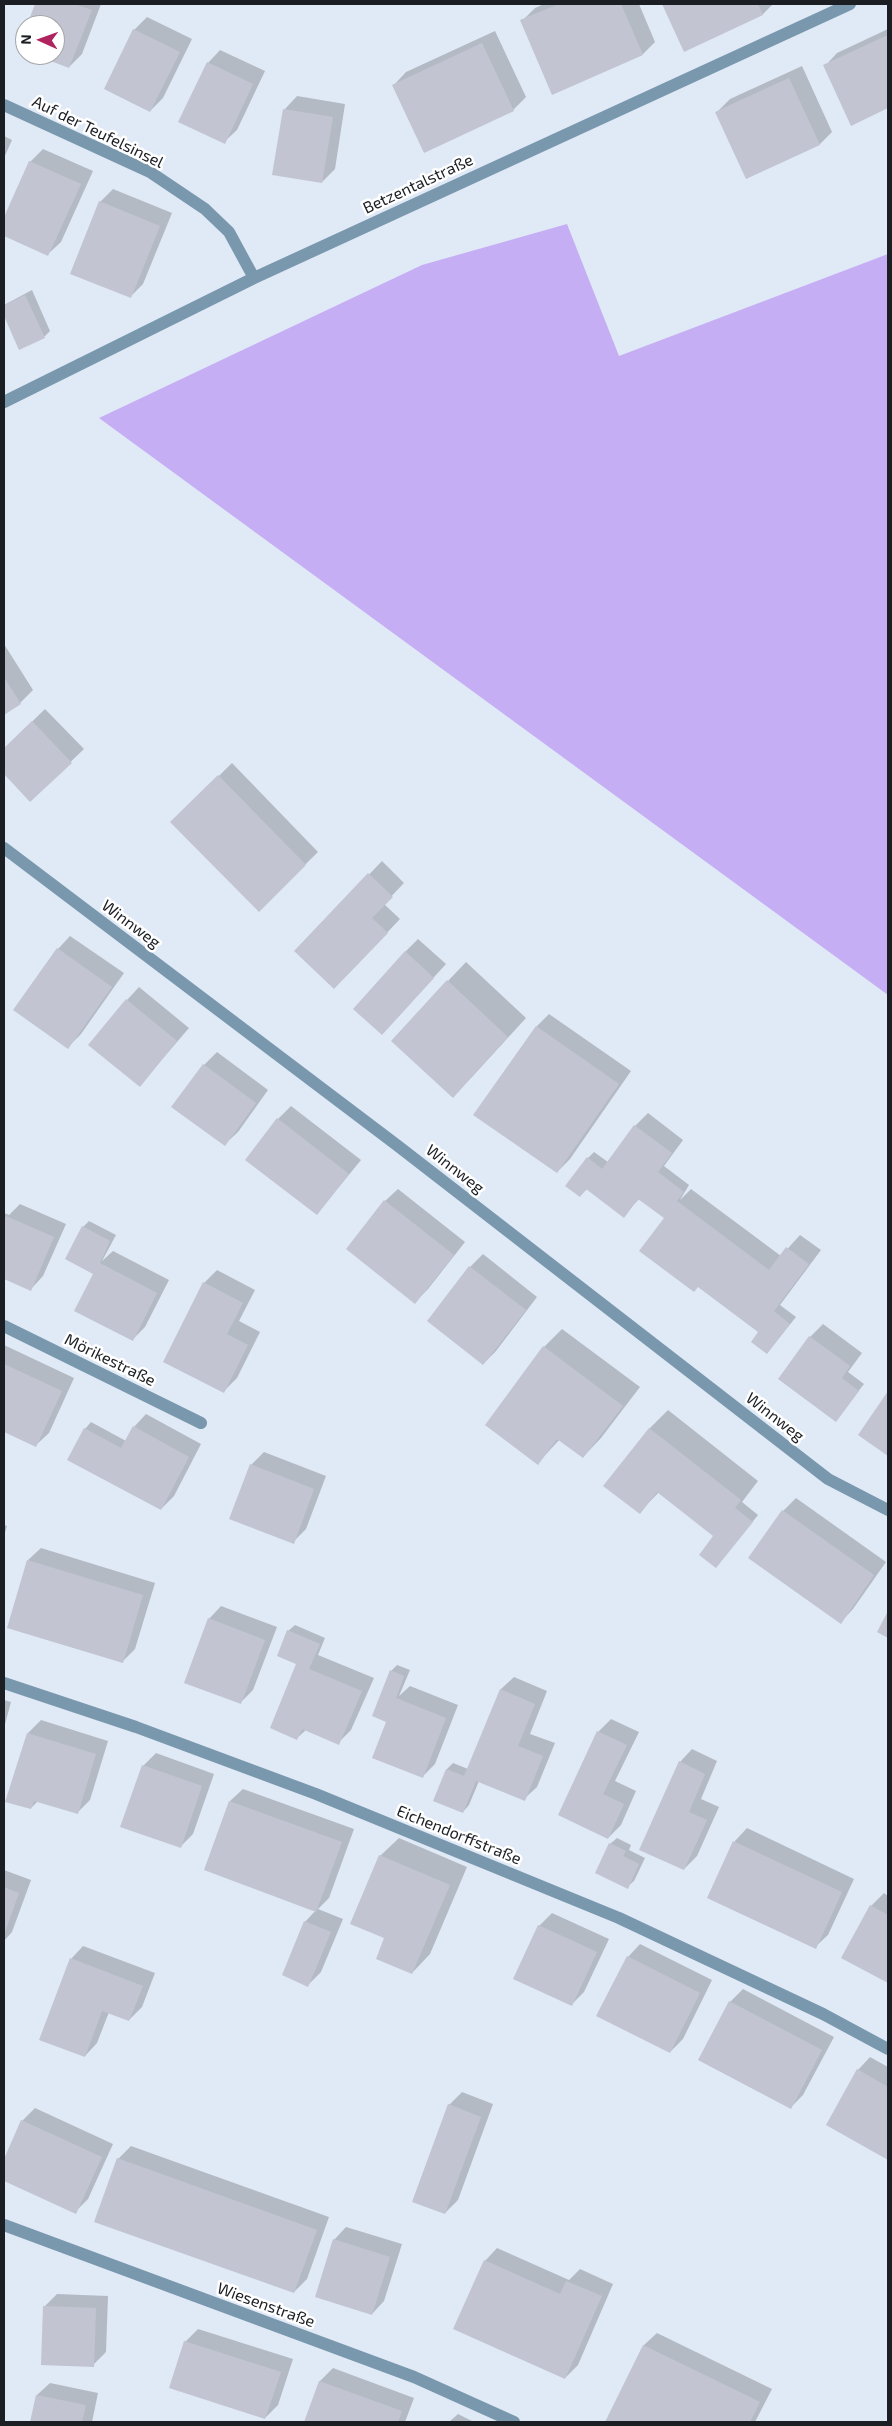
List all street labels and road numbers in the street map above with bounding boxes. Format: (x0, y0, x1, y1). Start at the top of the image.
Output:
street label: Auf der Teufelsinsel (29, 92, 167, 172)
street label: Betzentalstraße (360, 150, 476, 218)
street label: Winnweg (98, 896, 164, 952)
street label: Winnweg (422, 1140, 488, 1198)
street label: Mörikestraße (61, 1330, 159, 1390)
street label: Winnweg (742, 1388, 808, 1446)
street label: Eichendorffstraße (394, 1801, 524, 1869)
street label: Wiesenstraße (215, 2278, 317, 2332)

